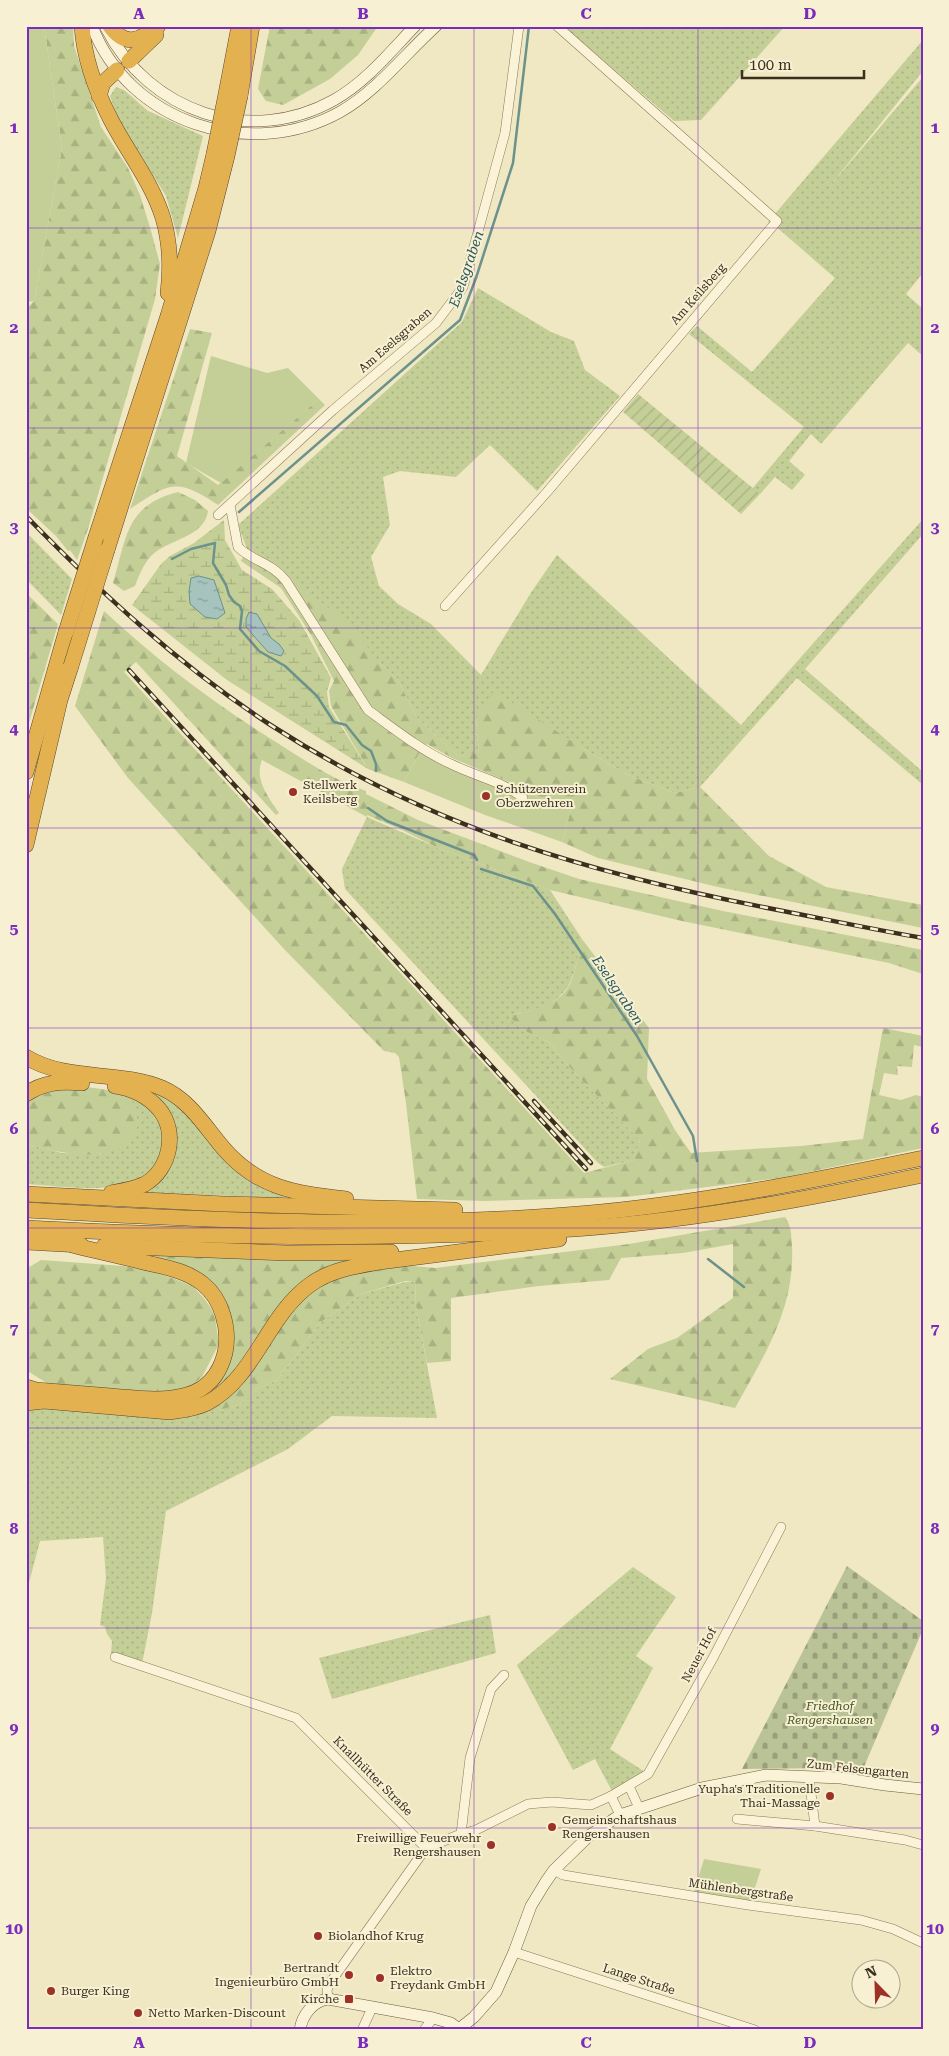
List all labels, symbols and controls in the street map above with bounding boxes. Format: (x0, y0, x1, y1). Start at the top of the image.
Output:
text: A (133, 4, 145, 23)
text: B (357, 4, 369, 23)
text: C (580, 4, 592, 23)
text: D (804, 4, 817, 23)
scale bar (742, 48, 864, 80)
text: 100 m (749, 56, 792, 74)
text: 1 (10, 118, 19, 137)
text: 1 (931, 118, 940, 137)
water label: Eselsgraben (445, 228, 487, 310)
street label: Am Keilsberg (668, 260, 729, 327)
street label: Am Eselsgraben (356, 304, 434, 375)
text: 2 (10, 318, 19, 337)
text: 2 (931, 318, 940, 337)
text: 3 (10, 518, 19, 537)
text: 3 (931, 518, 940, 537)
text: 4 (10, 719, 19, 738)
text: 4 (931, 719, 940, 738)
place label: Stellwerk Keilsberg (303, 778, 358, 806)
place label: Schützenverein Oberzwehren (496, 782, 586, 810)
marker: Stellwerk Keilsberg (287, 786, 299, 798)
marker: Schützenverein Oberzwehren (480, 790, 492, 802)
text: 5 (10, 919, 19, 938)
text: 5 (931, 919, 940, 938)
water label: Eselsgraben (588, 952, 647, 1028)
text: 6 (10, 1119, 19, 1138)
text: 6 (931, 1119, 940, 1138)
text: 7 (10, 1319, 19, 1338)
text: 7 (931, 1319, 940, 1338)
text: 8 (10, 1519, 19, 1538)
text: 8 (931, 1519, 940, 1538)
street label: Neuer Hof (679, 1625, 719, 1685)
park label: Friedhof Rengershausen (786, 1699, 873, 1727)
text: 9 (10, 1719, 19, 1738)
text: 9 (931, 1719, 940, 1738)
street label: Knallhütter Straße (330, 1733, 416, 1819)
street label: Zum Felsengarten (806, 1757, 910, 1781)
place label: Yupha's Traditionelle Thai-Massage (698, 1782, 820, 1810)
marker: Yupha's Traditionelle Thai-Massage (824, 1790, 836, 1802)
place label: Gemeinschaftshaus Rengershausen (562, 1813, 677, 1841)
marker: Gemeinschaftshaus Rengershausen (546, 1821, 558, 1833)
place label: Freiwillige Feuerwehr Rengershausen (356, 1831, 481, 1859)
marker: Freiwillige Feuerwehr Rengershausen (485, 1839, 497, 1851)
street label: Mühlenbergstraße (688, 1876, 795, 1904)
text: 10 (5, 1919, 23, 1938)
text: 10 (926, 1919, 944, 1938)
place label: Biolandhof Krug (328, 1929, 424, 1943)
marker: Biolandhof Krug (312, 1930, 324, 1942)
north arrow (852, 1958, 902, 2008)
place label: Bertrandt Ingenieurbüro GmbH (215, 1961, 340, 1989)
street label: Lange Straße (601, 1961, 677, 1997)
text: N (863, 1962, 879, 1982)
place label: Elektro Freydank GmbH (390, 1964, 486, 1992)
marker: Bertrandt Ingenieurbüro GmbH (343, 1969, 355, 1981)
marker: Elektro Freydank GmbH (374, 1972, 386, 1984)
place label: Burger King (61, 1984, 130, 1998)
marker: Burger King (45, 1985, 57, 1997)
place label: Kirche (301, 1992, 339, 2006)
marker: Kirche (343, 1993, 355, 2005)
place label: Netto Marken-Discount (148, 2006, 286, 2020)
marker: Netto Marken-Discount (132, 2007, 144, 2019)
text: A (133, 2033, 145, 2052)
text: B (357, 2033, 369, 2052)
text: C (580, 2033, 592, 2052)
text: D (804, 2033, 817, 2052)

